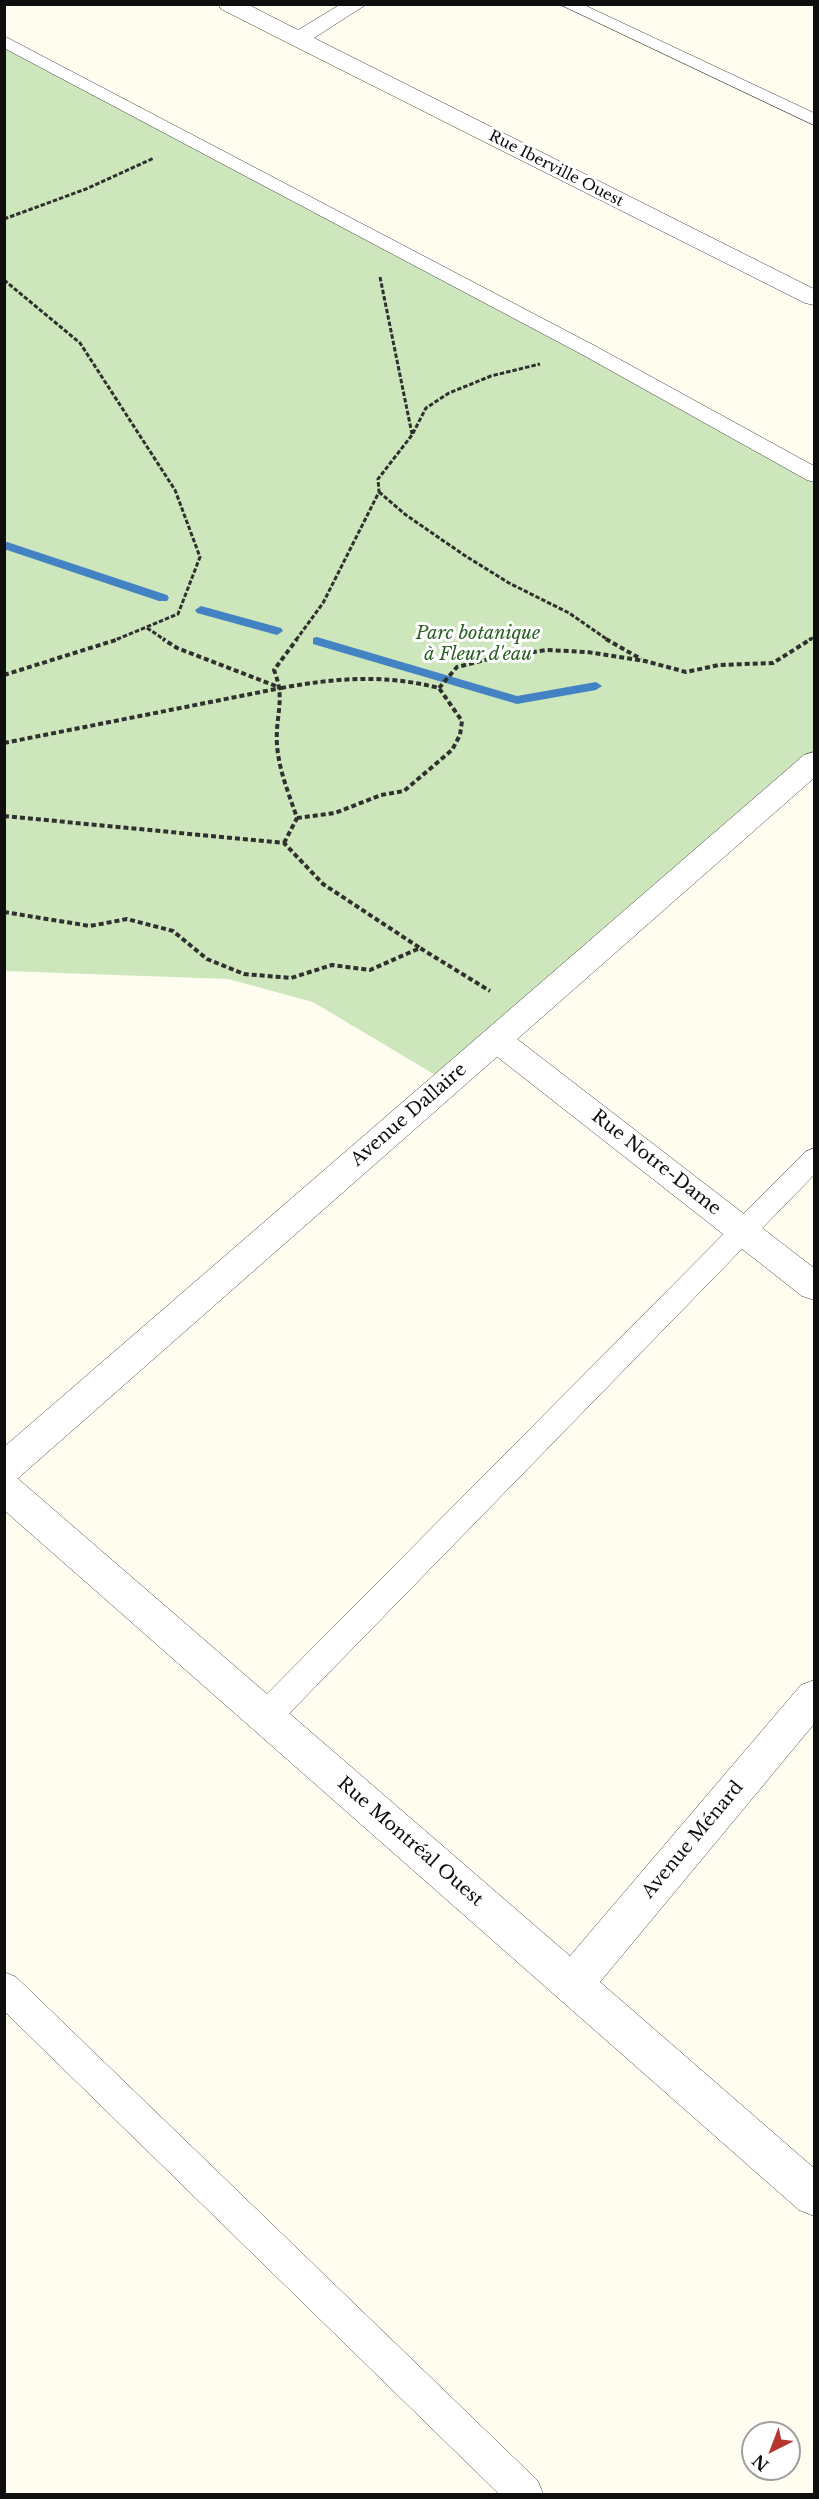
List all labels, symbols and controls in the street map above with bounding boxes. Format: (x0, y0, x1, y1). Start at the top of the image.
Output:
street label: Rue Iberville Ouest (486, 127, 626, 211)
park label: Parc botanique à Fleur d'eau (416, 623, 540, 666)
street label: Avenue Dallaire (347, 1059, 471, 1171)
street label: Rue Notre-Dame (587, 1106, 725, 1220)
street label: Rue Montréal Ouest (333, 1773, 487, 1911)
street label: Avenue Ménard (638, 1777, 748, 1903)
north arrow (741, 2421, 801, 2481)
text: N (748, 2450, 773, 2475)

